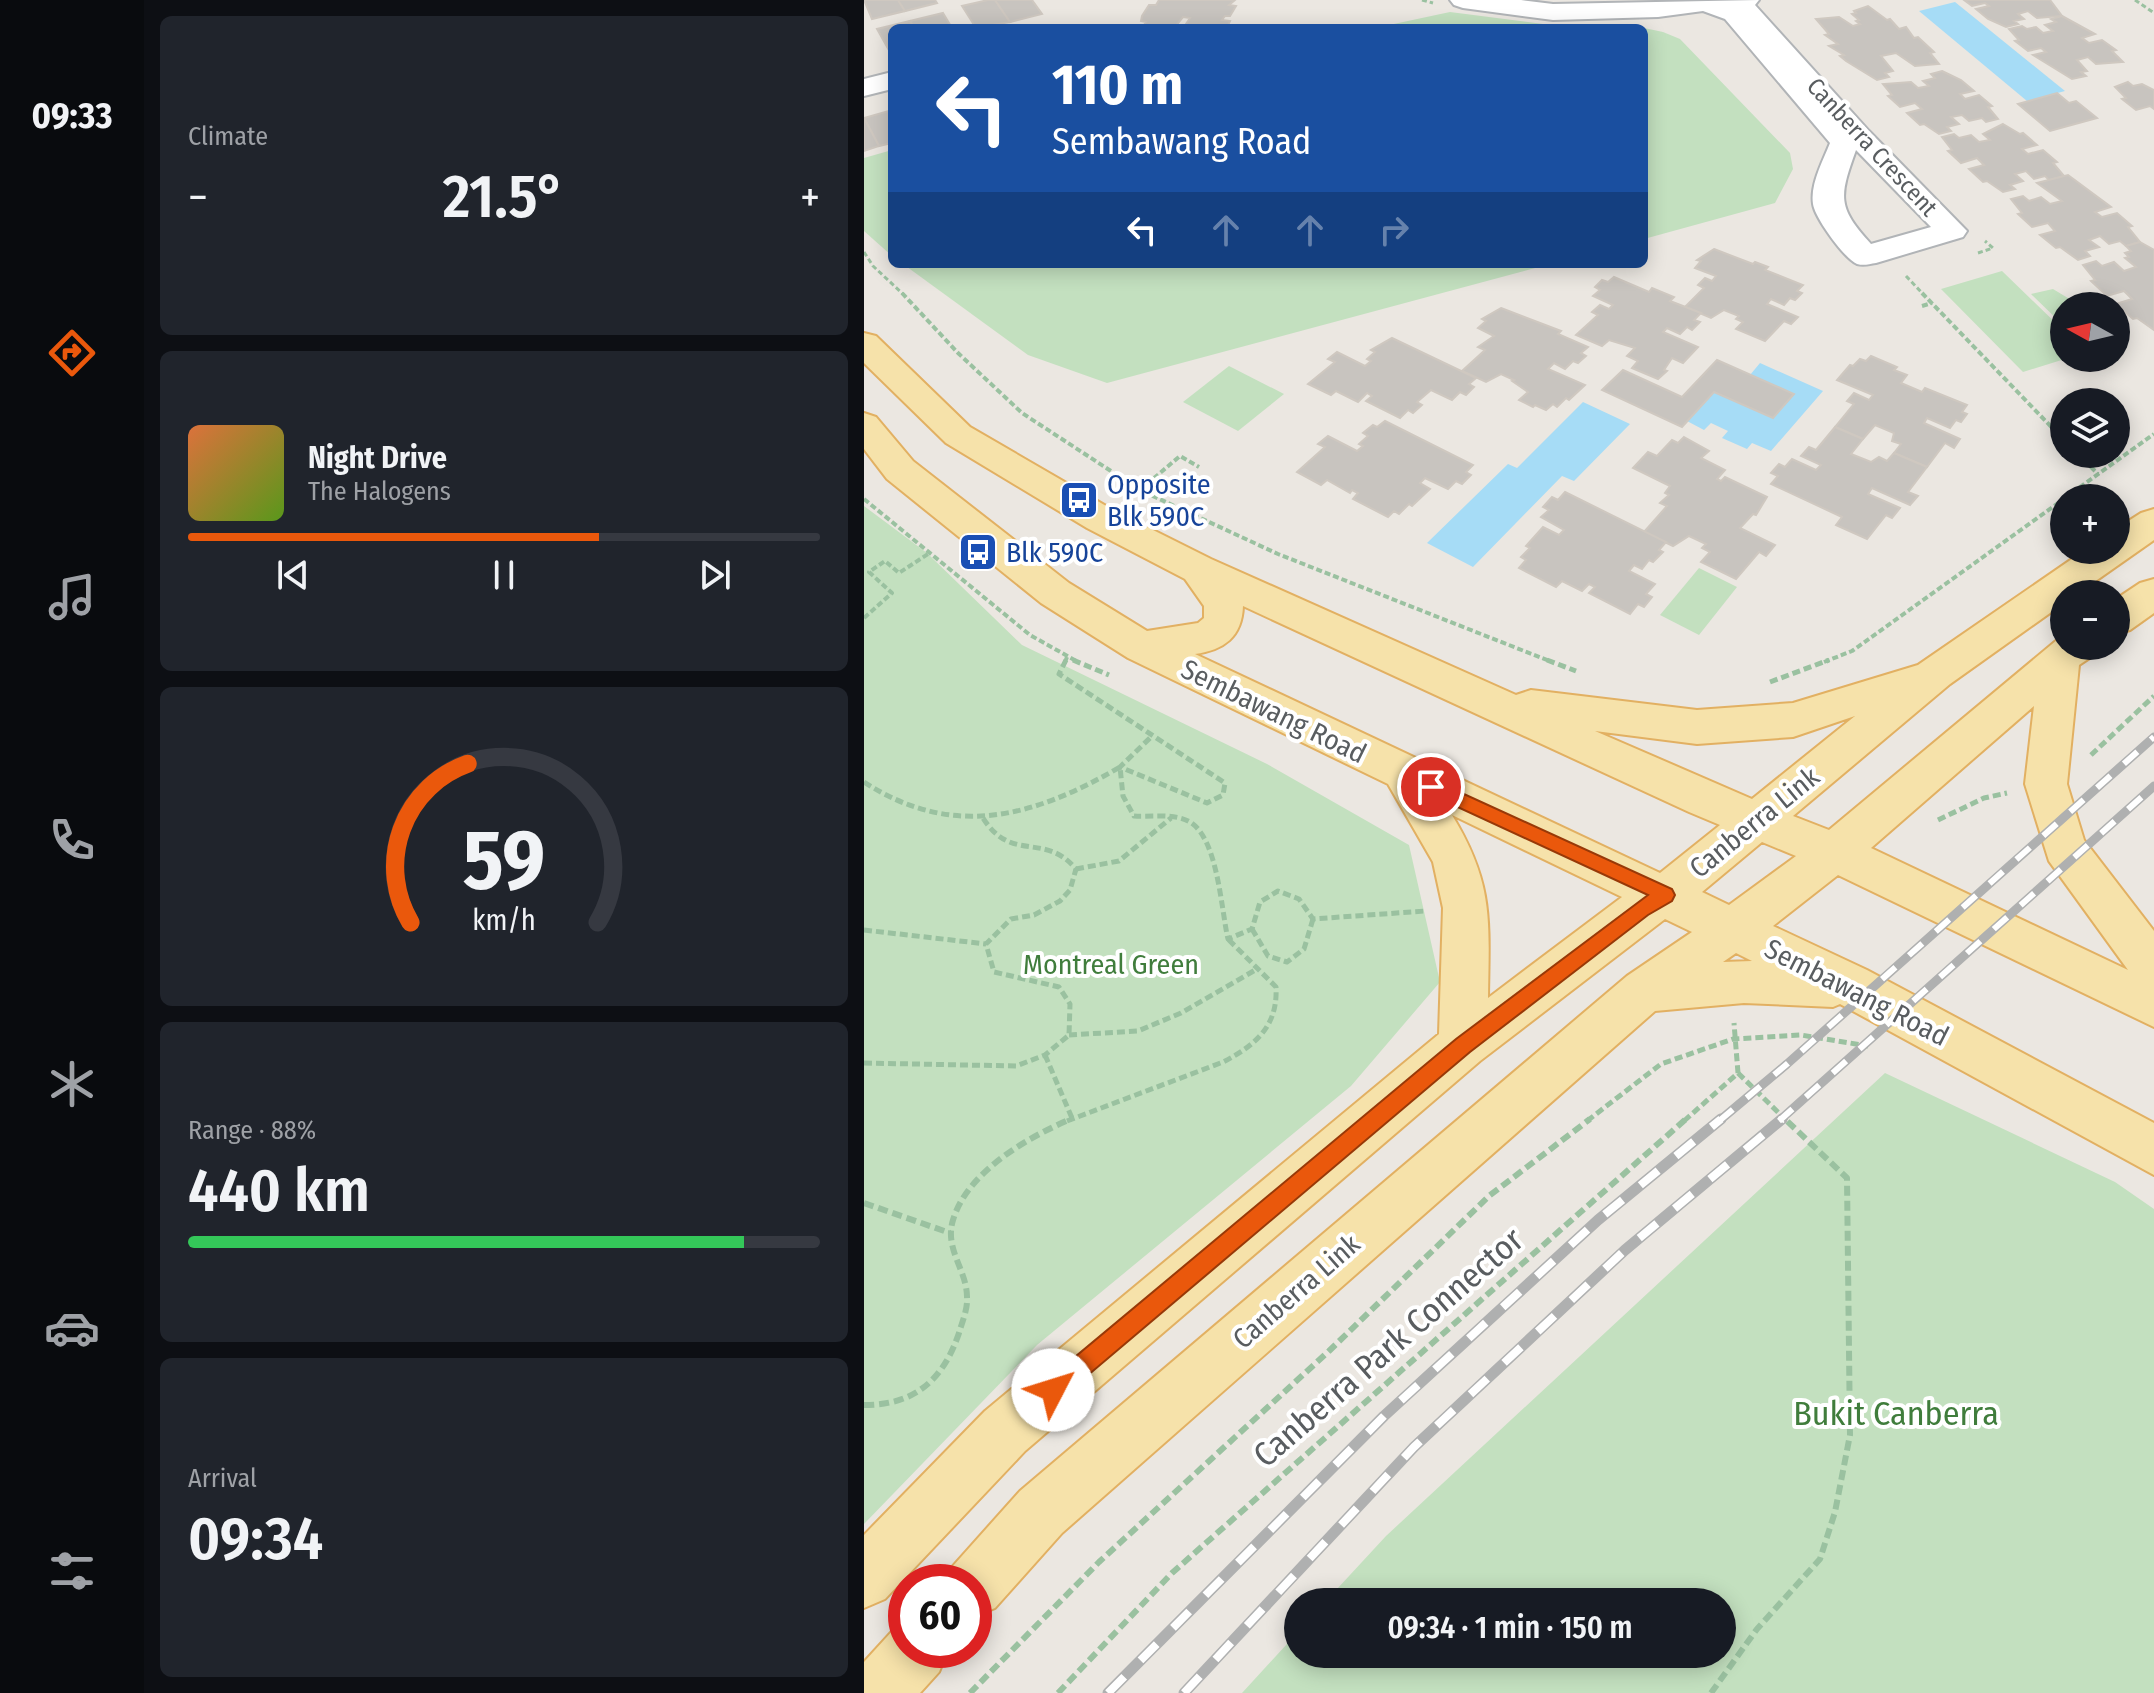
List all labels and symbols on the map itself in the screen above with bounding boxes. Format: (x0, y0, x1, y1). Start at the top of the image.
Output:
street label: Canberra Crescent (1801, 72, 1943, 222)
north arrow (2050, 292, 2130, 372)
place label: Opposite Blk 590C (1107, 468, 1211, 533)
bus stop icon: Opposite Blk 590C (1058, 479, 1100, 521)
bus stop icon: Blk 590C (957, 531, 999, 573)
place label: Blk 590C (1006, 536, 1103, 569)
street label: Sembawang Road (1176, 652, 1372, 770)
pin (1397, 753, 1465, 821)
street label: Canberra Link (1683, 759, 1827, 885)
street label: Sembawang Road (1759, 932, 1954, 1053)
park label: Montreal Green (1023, 948, 1199, 981)
street label: Canberra Park Connector (1245, 1219, 1532, 1476)
street label: Canberra Link (1226, 1227, 1367, 1355)
position arrow (1011, 1348, 1095, 1432)
park label: Bukit Canberra (1793, 1393, 1999, 1434)
speed limit sign: 60 (888, 1564, 992, 1668)

